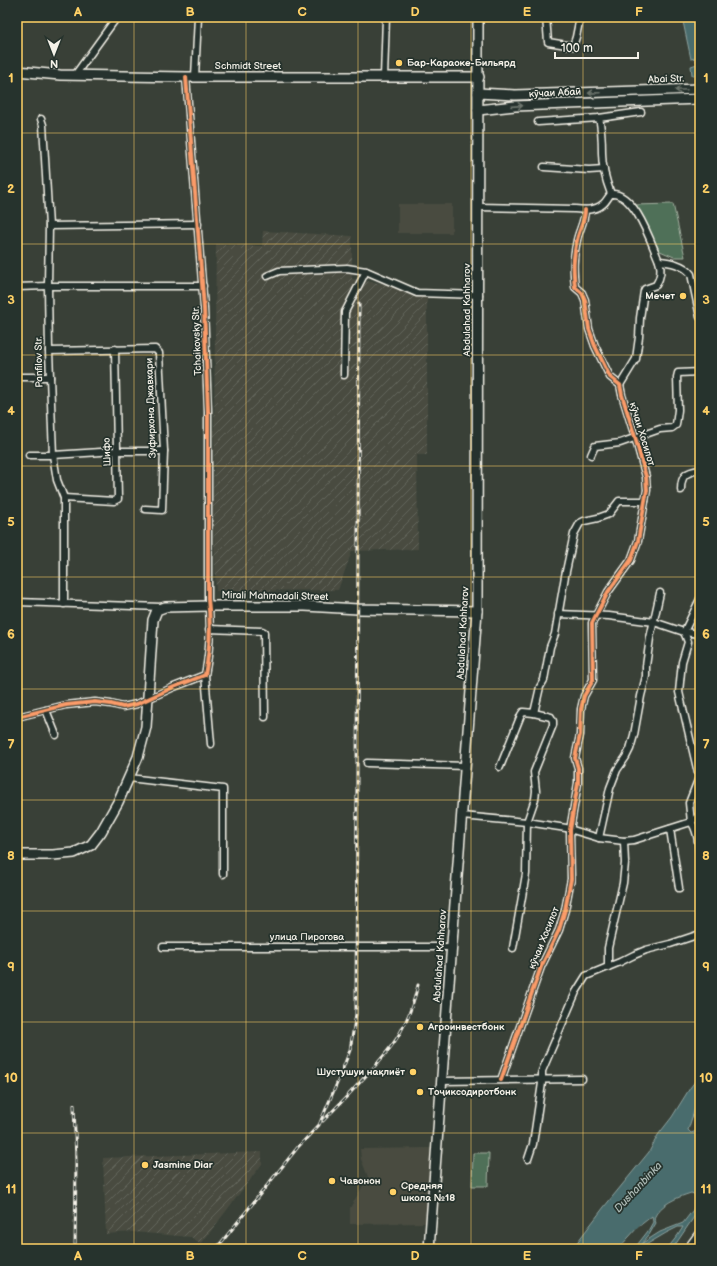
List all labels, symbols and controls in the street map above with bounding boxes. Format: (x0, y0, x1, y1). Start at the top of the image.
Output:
text: A (73, 4, 82, 20)
text: B (185, 4, 195, 20)
text: C (297, 4, 307, 20)
text: D (410, 4, 420, 20)
text: E (523, 4, 532, 20)
text: F (635, 4, 643, 20)
north arrow (34, 34, 74, 74)
scale bar (555, 34, 638, 60)
text: 100 m (561, 41, 593, 56)
text: N (50, 57, 58, 70)
place label: Бар-Караоке-Бильярд (407, 57, 515, 69)
marker: Бар-Караоке-Бильярд (394, 58, 404, 68)
street label: Schmidt Street (215, 60, 281, 72)
text: 1 (8, 70, 14, 86)
text: 1 (703, 70, 709, 86)
street label: Abai Str. (648, 72, 684, 86)
street label: кӯчаи Абаӣ (529, 86, 582, 100)
one-way arrow (675, 86, 688, 93)
one-way arrow (588, 89, 601, 97)
one-way arrow (510, 102, 523, 110)
text: 2 (7, 181, 15, 197)
text: 2 (702, 181, 710, 197)
street label: Abdulahad Kahharov (461, 263, 473, 357)
place label: Мечет (645, 290, 675, 302)
marker: Мечет (678, 291, 688, 301)
text: 3 (7, 292, 15, 308)
text: 3 (702, 292, 710, 308)
street label: Tchaikovsky Str. (190, 306, 204, 376)
street label: Panfilov Str. (33, 336, 45, 388)
street label: Зуфирхона Джавхари (143, 358, 159, 458)
street label: кӯчаи Хосилот (627, 401, 658, 468)
text: 4 (7, 403, 15, 419)
text: 4 (702, 403, 710, 419)
street label: Шифо (101, 437, 113, 467)
text: 5 (7, 514, 15, 530)
text: 5 (702, 514, 710, 530)
street label: Abdulahad Kahharov (455, 586, 471, 680)
street label: Mirali Mahmadali Street (221, 589, 329, 603)
text: 6 (7, 626, 15, 642)
text: 6 (702, 626, 710, 642)
text: 7 (7, 737, 15, 753)
text: 7 (702, 737, 710, 753)
text: 8 (7, 848, 15, 864)
text: 8 (702, 848, 710, 864)
street label: кӯчаи Хосилот (526, 905, 562, 971)
street label: Abdulahad Kahharov (431, 909, 449, 1003)
street label: улица Пирогова (270, 931, 344, 943)
text: 9 (7, 959, 15, 975)
text: 9 (702, 959, 710, 975)
place label: Агроинвестбонк (427, 1021, 505, 1033)
marker: Агроинвестбонк (415, 1022, 425, 1032)
place label: Шустушуи нақлиёт (317, 1066, 405, 1078)
marker: Шустушуи нақлиёт (408, 1067, 418, 1077)
text: 10 (4, 1070, 18, 1086)
text: 10 (699, 1070, 713, 1086)
place label: Тоҷиксодиротбонк (428, 1086, 517, 1098)
marker: Тоҷиксодиротбонк (415, 1087, 425, 1097)
place label: Jasmine Diar (153, 1159, 214, 1171)
water label: Dushanbinka (611, 1159, 665, 1215)
marker: Jasmine Diar (140, 1160, 150, 1170)
place label: Чавонон (340, 1175, 381, 1187)
marker: Чавонон (327, 1176, 337, 1186)
place label: Средняя школа №18 (401, 1180, 455, 1204)
text: 11 (6, 1181, 16, 1197)
text: 11 (701, 1181, 711, 1197)
marker: Средняя школа №18 (388, 1187, 398, 1197)
text: A (73, 1248, 82, 1264)
text: B (185, 1248, 195, 1264)
text: C (297, 1248, 307, 1264)
text: D (410, 1248, 420, 1264)
text: E (523, 1248, 532, 1264)
text: F (635, 1248, 643, 1264)

